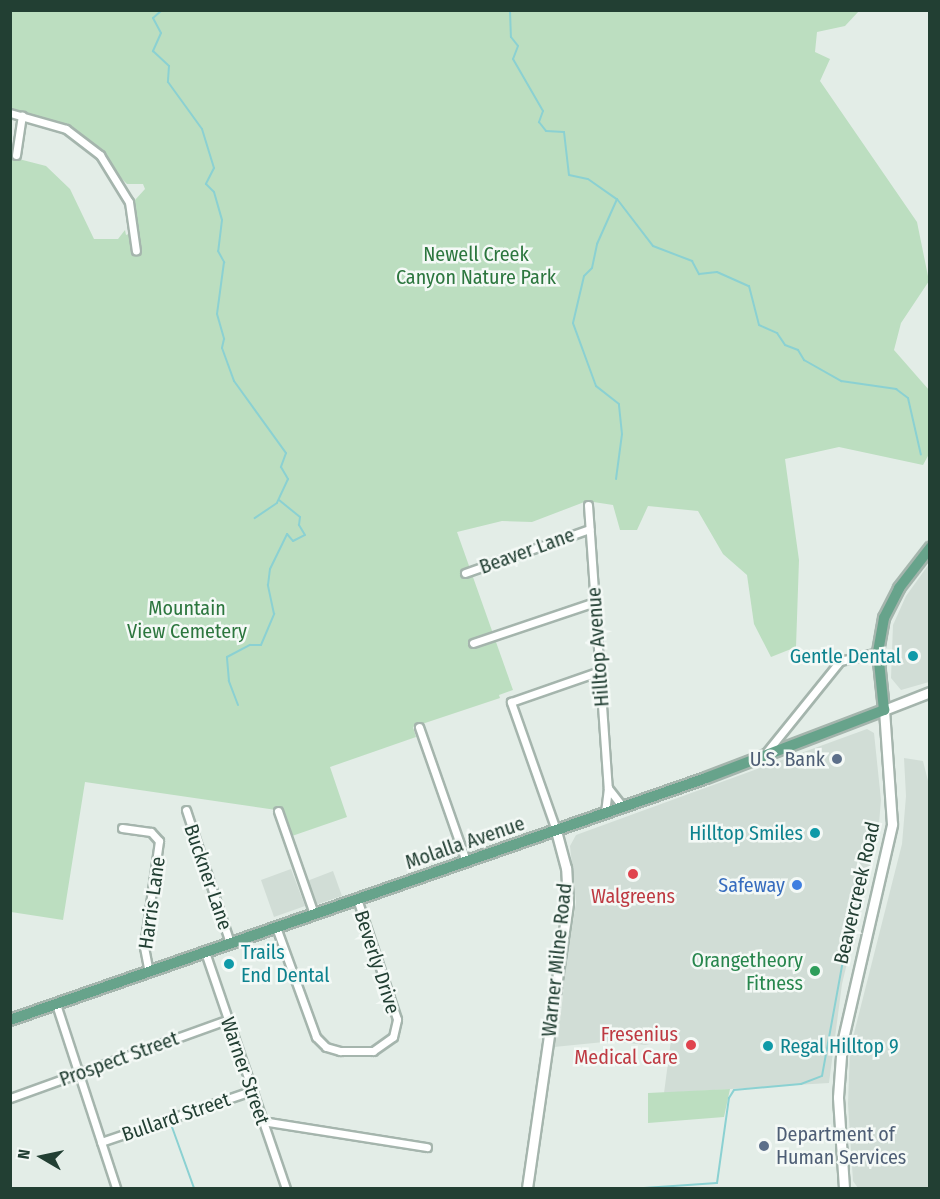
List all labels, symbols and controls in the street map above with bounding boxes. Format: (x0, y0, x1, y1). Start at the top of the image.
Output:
park label: Newell Creek Canyon Nature Park (396, 242, 556, 289)
street label: Beaver Lane (476, 523, 578, 579)
street label: Hilltop Avenue (582, 586, 614, 708)
park label: Mountain View Cemetery (127, 597, 247, 644)
place label: Gentle Dental (790, 644, 901, 668)
marker: Gentle Dental (906, 649, 920, 663)
place label: U.S. Bank (750, 747, 825, 771)
marker: U.S. Bank (830, 752, 844, 766)
street label: Molalla Avenue (402, 811, 528, 875)
street label: Beavercreek Road (829, 819, 885, 967)
street label: Buckner Lane (179, 821, 237, 933)
place label: Hilltop Smiles (689, 821, 803, 845)
marker: Hilltop Smiles (808, 826, 822, 840)
street label: Harris Lane (134, 855, 170, 951)
marker: Walgreens (626, 867, 640, 881)
place label: Safeway (718, 873, 785, 897)
marker: Safeway (790, 878, 804, 892)
street label: Warner Milne Road (537, 882, 577, 1038)
place label: Walgreens (591, 884, 675, 908)
street label: Beverly Drive (349, 907, 405, 1017)
place label: Trails End Dental (241, 940, 329, 987)
place label: Orangetheory Fitness (691, 948, 803, 995)
marker: Trails End Dental (222, 957, 236, 971)
marker: Orangetheory Fitness (808, 964, 822, 978)
street label: Warner Street (215, 1014, 275, 1128)
place label: Fresenius Medical Care (574, 1022, 678, 1069)
street label: Prospect Street (56, 1026, 182, 1092)
place label: Regal Hilltop 9 (780, 1034, 899, 1058)
marker: Fresenius Medical Care (682, 1036, 700, 1054)
marker: Regal Hilltop 9 (761, 1039, 775, 1053)
street label: Bullard Street (119, 1087, 233, 1147)
place label: Department of Human Services (776, 1122, 906, 1169)
north arrow (12, 1127, 72, 1187)
marker: Department of Human Services (757, 1139, 771, 1153)
text: N (14, 1148, 34, 1160)

